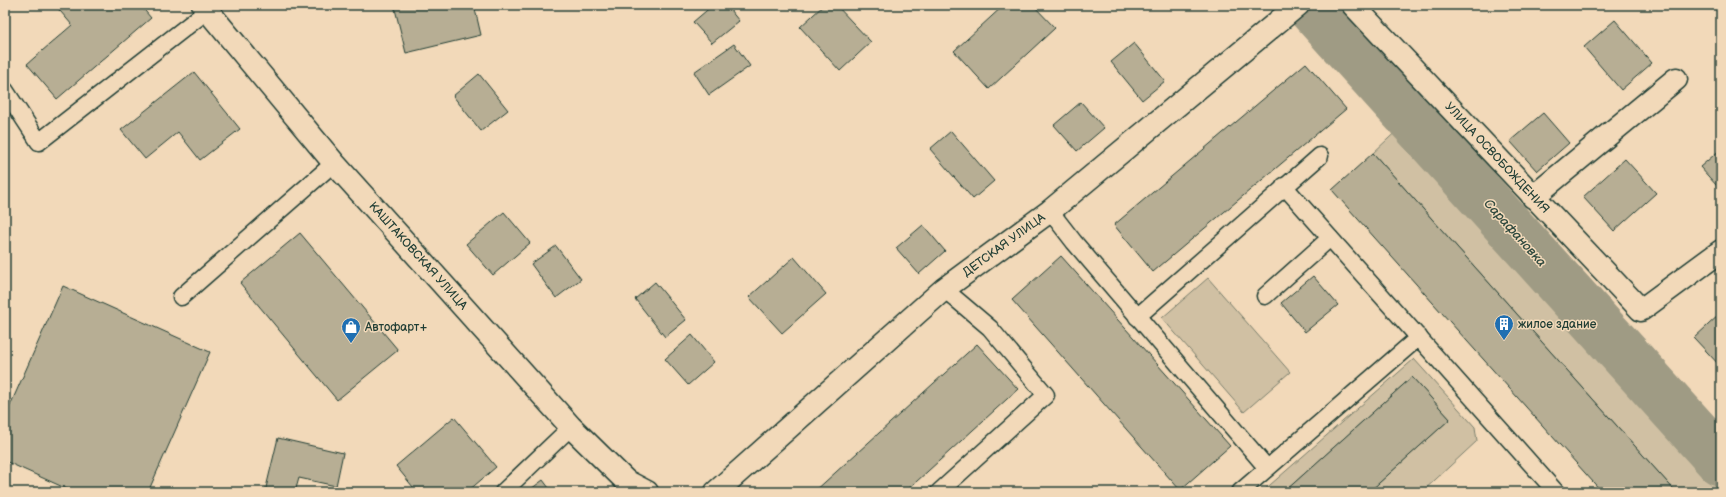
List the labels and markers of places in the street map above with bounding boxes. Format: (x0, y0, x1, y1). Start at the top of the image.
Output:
building icon: жилое здание (1493, 313, 1515, 341)
shop icon: Автофарт+ (340, 316, 362, 344)
place label: жилое здание (1518, 317, 1597, 332)
place label: Автофарт+ (364, 320, 427, 335)

